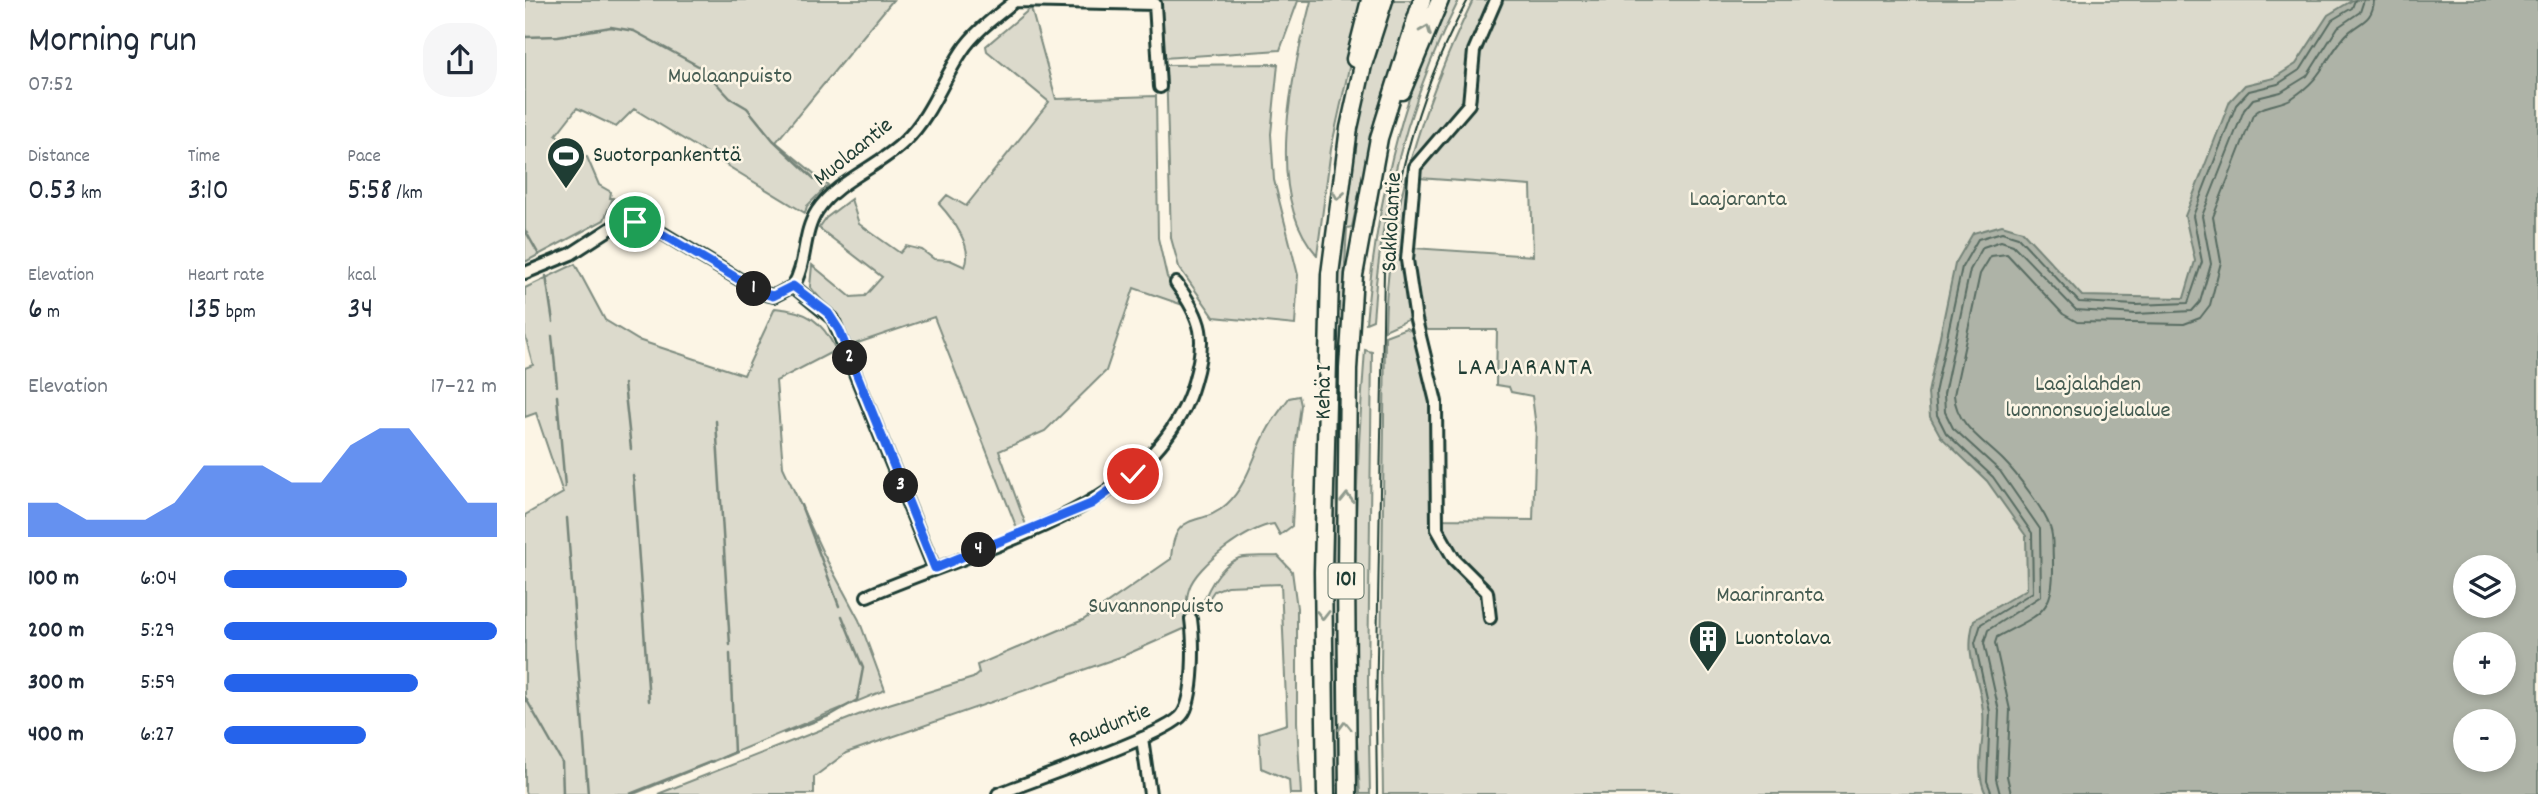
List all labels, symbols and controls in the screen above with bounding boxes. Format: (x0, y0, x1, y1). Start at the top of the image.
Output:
text: Morning run (28, 15, 197, 70)
button: share (423, 23, 497, 97)
one-way arrow (1418, 25, 1432, 37)
park label: Muolaanpuisto (668, 61, 792, 94)
text: 07:52 (28, 69, 74, 102)
street label: Muolaantie (807, 111, 901, 195)
sports icon: Suotorpankenttä (545, 135, 587, 190)
place label: Suotorpankenttä (593, 140, 742, 173)
text: Distance (28, 144, 90, 171)
text: Time (188, 144, 220, 171)
text: Pace (347, 144, 381, 171)
text: 0.53 (28, 171, 77, 214)
text: 3:10 (188, 171, 229, 214)
text: 5:58 (347, 171, 392, 214)
street label: Sakkolantie (1374, 171, 1412, 273)
text: km (77, 181, 102, 208)
text: /km (392, 181, 423, 208)
park label: Laajaranta (1689, 184, 1788, 217)
one-way arrow (1331, 189, 1346, 201)
pin (605, 192, 665, 252)
icon: arrive (616, 203, 654, 241)
text: Elevation (28, 263, 94, 290)
text: Heart rate (188, 263, 264, 290)
text: kcal (347, 263, 376, 290)
pin: 1 (737, 272, 771, 306)
text: 1 (751, 275, 756, 302)
text: 6 (28, 290, 43, 333)
text: 135 (188, 290, 221, 333)
text: 34 (347, 290, 373, 333)
text: m (43, 300, 60, 327)
text: bpm (221, 300, 256, 327)
pin: 2 (833, 340, 867, 376)
text: 2 (845, 344, 854, 371)
district label: LAAJARANTA (1457, 352, 1595, 386)
street label: Kehä I (1308, 364, 1342, 420)
park label: Laajalahden luonnonsuojelualue (2005, 369, 2171, 428)
text: Elevation (28, 371, 108, 404)
text: 17–22 m (431, 371, 497, 404)
pin (1103, 444, 1163, 504)
icon: check (1114, 455, 1152, 493)
pin: 3 (883, 468, 919, 504)
text: 3 (896, 472, 905, 499)
one-way arrow (1339, 493, 1355, 503)
pin: 4 (961, 532, 997, 568)
text: 4 (975, 536, 982, 563)
map controls (2453, 555, 2516, 772)
button: layers (2453, 555, 2516, 618)
text: 100 m (28, 563, 79, 596)
text: 6:04 (140, 563, 177, 596)
road number: 101 (1329, 564, 1363, 598)
park label: Maarinranta (1716, 580, 1825, 613)
park label: Suvannonpuisto (1088, 591, 1224, 624)
one-way arrow (1315, 611, 1331, 621)
text: 200 m (28, 615, 84, 648)
text: 5:29 (140, 615, 175, 648)
building icon: Luontolava (1687, 618, 1729, 673)
place label: Luontolava (1735, 623, 1832, 656)
button: + (2453, 632, 2516, 695)
text: 300 m (28, 667, 84, 700)
text: 5:59 (140, 667, 176, 700)
street label: Rauduntie (1064, 696, 1156, 758)
button: − (2453, 709, 2516, 772)
text: 400 m (28, 719, 84, 752)
text: 6:27 (140, 719, 174, 752)
one-way arrow (1338, 720, 1353, 731)

